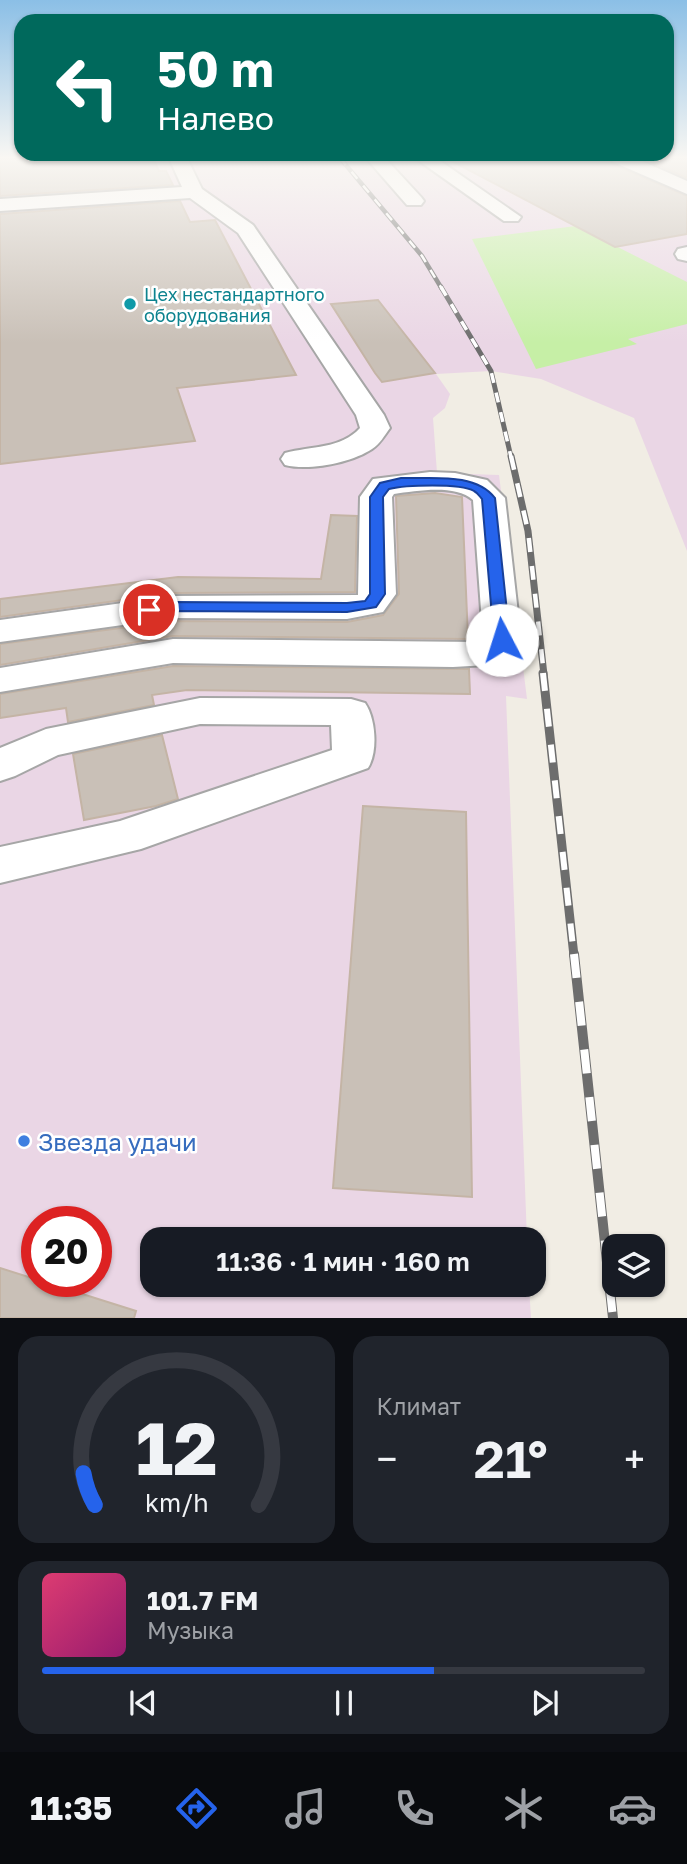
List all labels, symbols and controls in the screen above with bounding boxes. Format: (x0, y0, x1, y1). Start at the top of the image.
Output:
text: 50 m (157, 39, 274, 98)
icon: left (42, 42, 133, 133)
text: Налево (157, 99, 274, 137)
place label: Цех нестандартного оборудования (144, 283, 325, 326)
marker: Цех нестандартного оборудования (122, 296, 138, 312)
pin (119, 580, 179, 640)
icon: arrive (130, 591, 168, 629)
position arrow (465, 603, 539, 677)
place label: Звезда удачи (38, 1127, 197, 1156)
marker: Звезда удачи (16, 1133, 32, 1149)
speed limit sign: 20 (21, 1206, 112, 1297)
map controls (602, 1234, 665, 1297)
button: layers (602, 1234, 665, 1297)
text: 11:36 · 1 мин · 160 m (216, 1246, 470, 1277)
text: Климат (377, 1392, 461, 1420)
text: 12 (135, 1405, 217, 1492)
text: 21° (474, 1427, 548, 1489)
text: − (377, 1436, 397, 1481)
text: + (624, 1436, 645, 1481)
text: km/h (144, 1487, 208, 1518)
text: 101.7 FM (147, 1585, 258, 1616)
text: Музыка (147, 1616, 234, 1644)
icon: previous (124, 1684, 162, 1722)
icon: pause (325, 1684, 363, 1722)
icon: next (526, 1684, 564, 1722)
icon: directions (172, 1784, 221, 1833)
icon: music (281, 1784, 330, 1833)
icon: phone (390, 1784, 439, 1833)
icon: climate (499, 1784, 548, 1833)
icon: car (608, 1784, 657, 1833)
text: 11:35 (30, 1789, 112, 1827)

